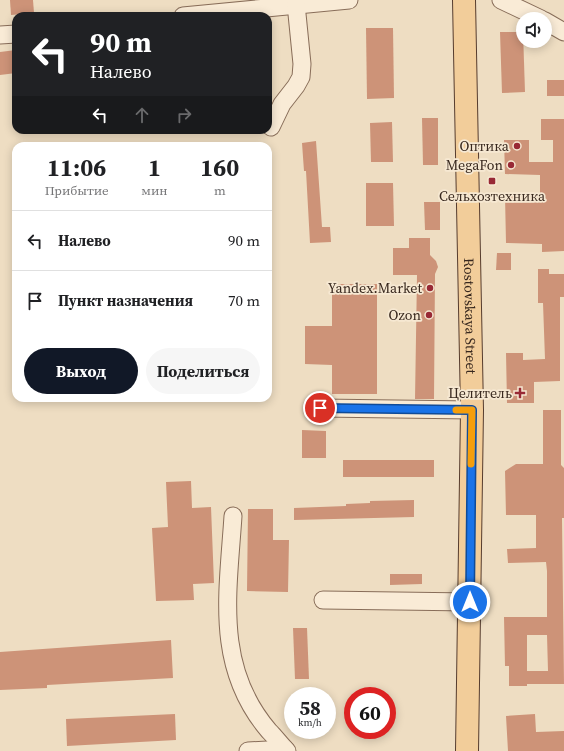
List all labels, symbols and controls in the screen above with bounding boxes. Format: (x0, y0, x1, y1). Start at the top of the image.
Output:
map controls (516, 12, 552, 48)
button: sound (516, 12, 552, 48)
text: 90 m (90, 23, 152, 61)
icon: left (24, 28, 76, 80)
text: Налево (90, 59, 152, 84)
icon: left (89, 104, 111, 126)
icon: ahead (131, 104, 153, 126)
icon: right (173, 104, 195, 126)
place label: Оптика (459, 136, 510, 156)
marker: Оптика (512, 141, 522, 151)
text: 11:06 (47, 151, 106, 184)
text: 1 (148, 151, 161, 184)
text: 160 (200, 151, 239, 184)
place label: MegaFon (446, 155, 504, 175)
marker: MegaFon (506, 160, 516, 170)
marker: Сельхозтехника (487, 176, 497, 186)
text: Прибытие (45, 182, 109, 199)
text: мин (141, 182, 168, 199)
text: m (214, 182, 226, 199)
place label: Сельхозтехника (439, 186, 546, 206)
icon: left (24, 230, 46, 252)
text: Налево (58, 230, 111, 251)
text: 90 m (228, 230, 260, 251)
street label: Rostovskaya Street (459, 258, 481, 375)
place label: Yandex.Market (328, 278, 422, 298)
marker: Yandex.Market (425, 283, 435, 293)
icon: arrive (24, 290, 46, 312)
text: Пункт назначения (58, 290, 193, 311)
text: 70 m (228, 290, 260, 311)
place label: Ozon (389, 305, 422, 325)
marker: Ozon (424, 310, 434, 320)
button: Выход (24, 348, 138, 394)
button: Поделиться (146, 348, 260, 394)
place label: Целитель (448, 383, 512, 403)
marker: Целитель (515, 388, 525, 398)
pin (303, 391, 337, 425)
icon: arrive (309, 397, 331, 419)
position arrow (449, 581, 491, 623)
speed limit sign: 60 (344, 687, 396, 739)
text: 58 (299, 694, 321, 722)
text: km/h (298, 716, 322, 729)

